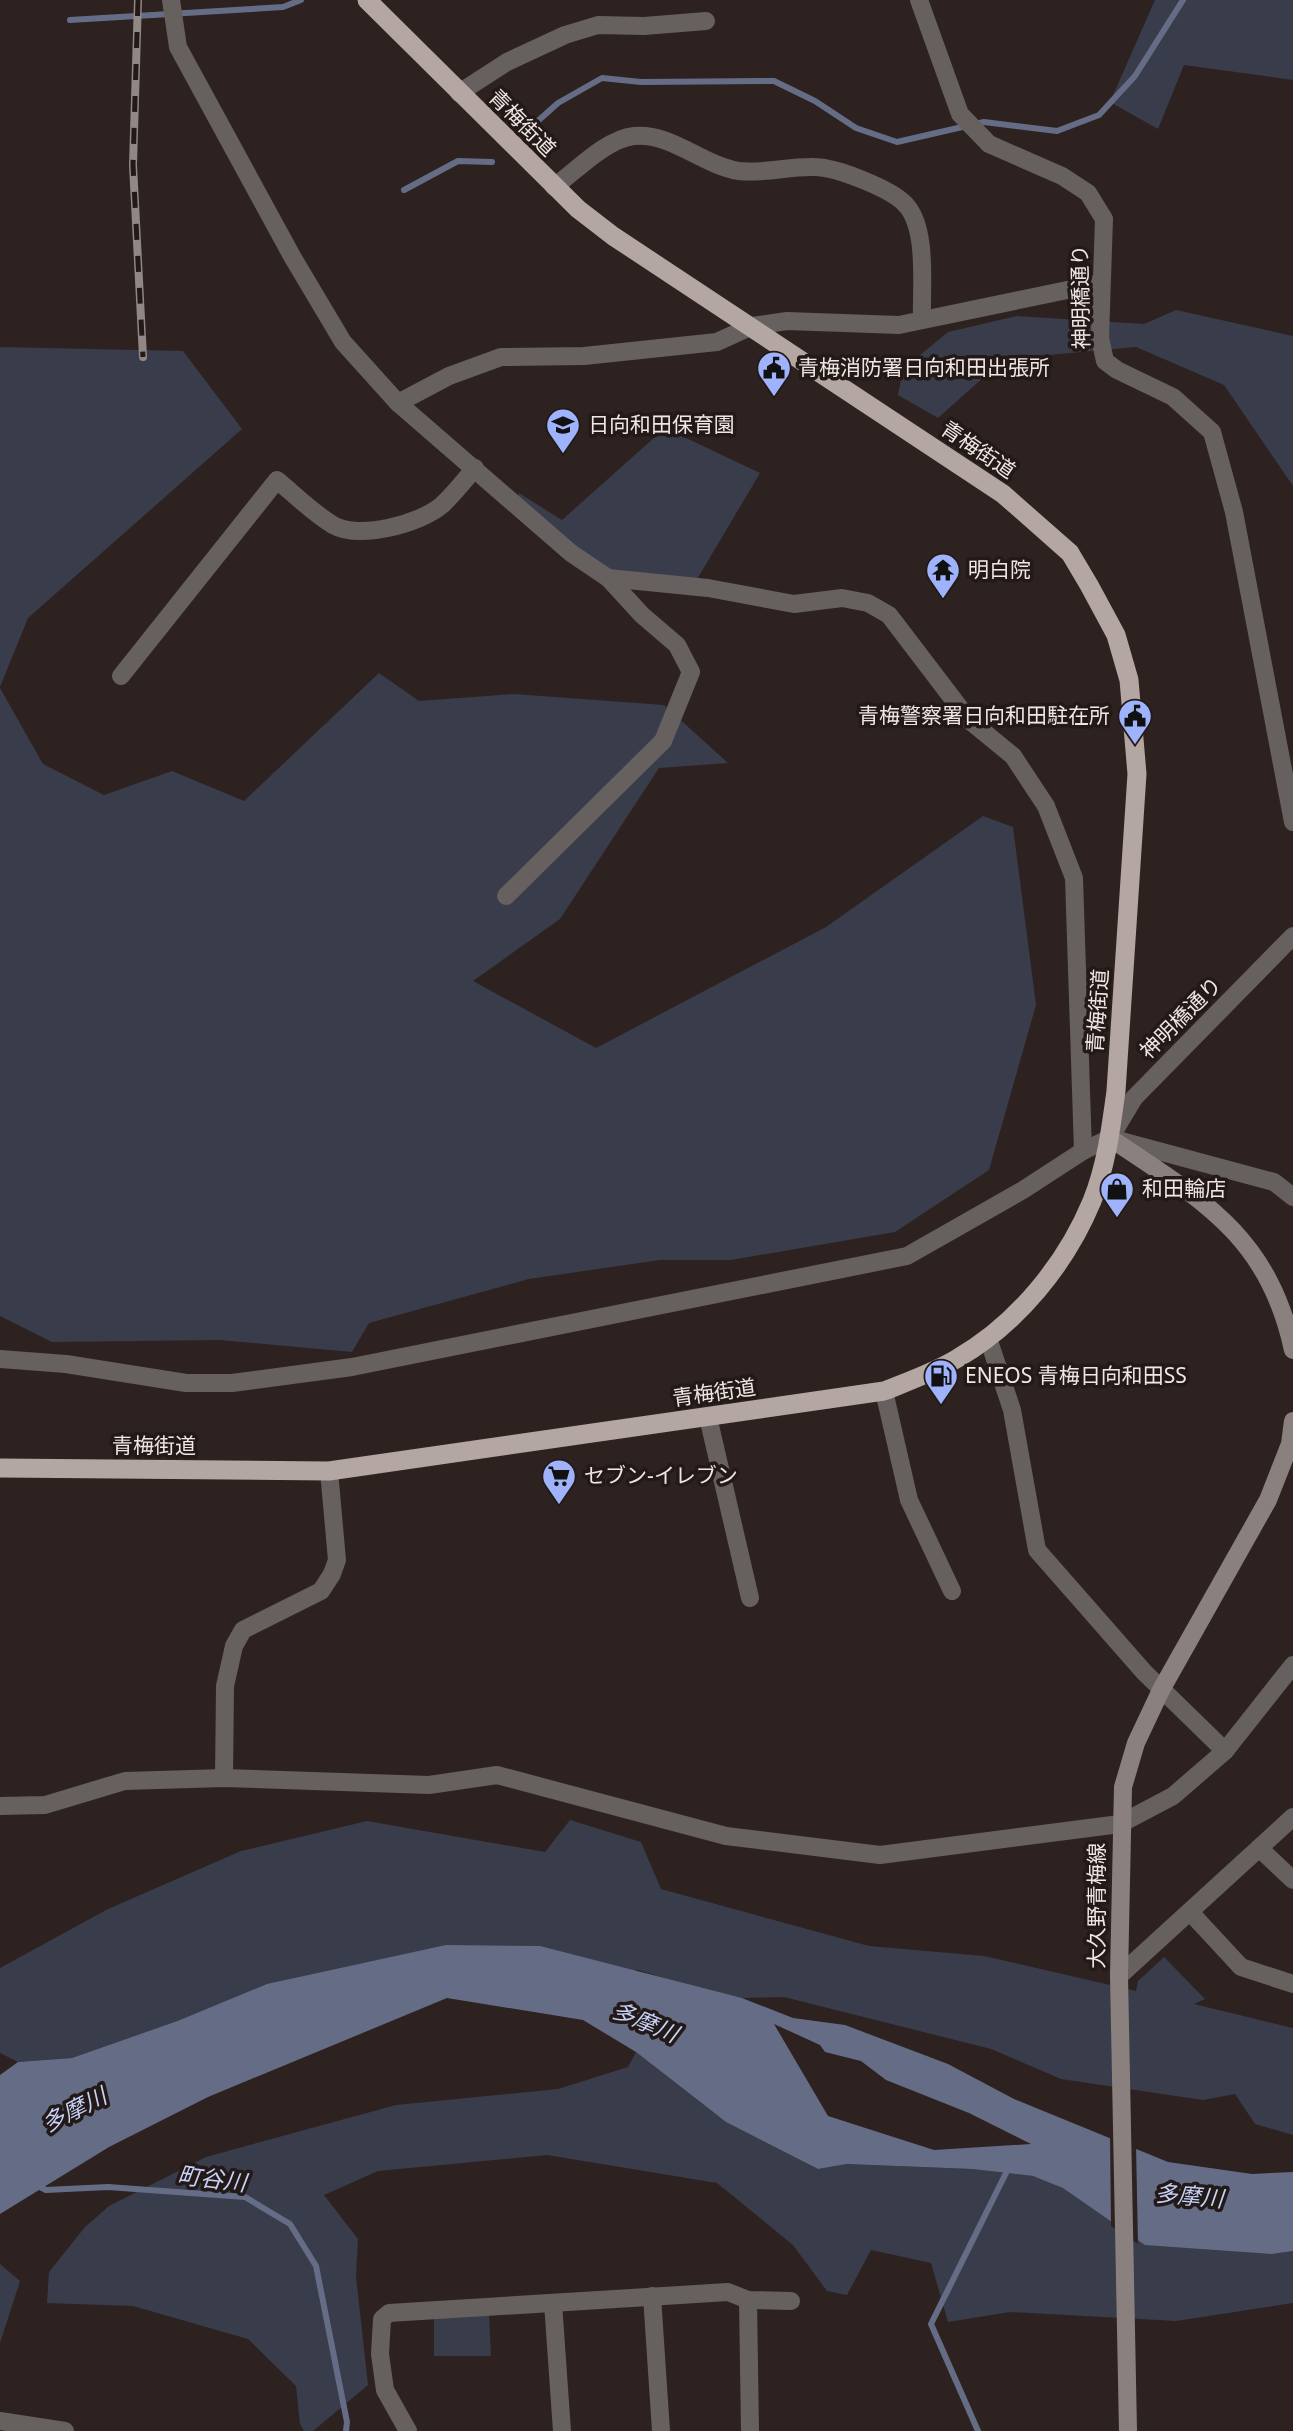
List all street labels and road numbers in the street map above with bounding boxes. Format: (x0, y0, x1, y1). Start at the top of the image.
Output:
street label: 青梅街道 (483, 83, 562, 162)
street label: 神明橋通り (1065, 244, 1095, 350)
street label: 青梅街道 (936, 414, 1021, 484)
street label: 青梅街道 (1080, 968, 1114, 1054)
street label: 神明橋通り (1133, 970, 1227, 1064)
street label: 青梅街道 (670, 1372, 757, 1412)
street label: 青梅街道 (112, 1431, 196, 1459)
street label: 大久野青梅線 (1082, 1843, 1110, 1969)

